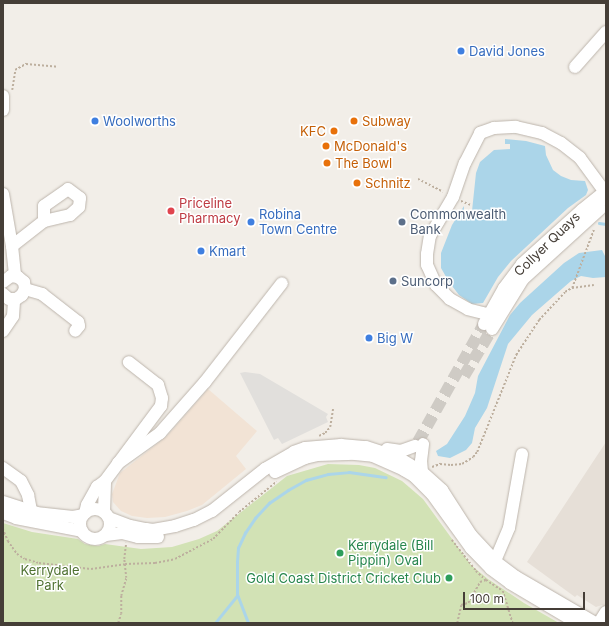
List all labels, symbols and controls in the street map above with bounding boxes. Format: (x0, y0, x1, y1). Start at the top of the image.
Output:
place label: David Jones (469, 43, 545, 59)
marker: David Jones (456, 46, 466, 56)
place label: Woolworths (103, 113, 176, 129)
place label: Subway (362, 113, 411, 129)
marker: Woolworths (90, 116, 100, 126)
marker: Subway (349, 116, 359, 126)
place label: KFC (300, 123, 326, 139)
marker: KFC (329, 126, 339, 136)
place label: McDonald's (334, 138, 407, 154)
marker: McDonald's (321, 141, 331, 151)
place label: The Bowl (335, 155, 392, 171)
marker: The Bowl (322, 158, 332, 168)
place label: Schnitz (365, 175, 411, 191)
marker: Schnitz (352, 178, 362, 188)
place label: Priceline Pharmacy (179, 196, 241, 227)
marker: Priceline Pharmacy (166, 206, 176, 216)
place label: Robina Town Centre (259, 207, 337, 238)
place label: Commonwealth Bank (410, 207, 506, 238)
street label: Collyer Quays (511, 209, 583, 279)
marker: Robina Town Centre (246, 217, 256, 227)
marker: Commonwealth Bank (397, 217, 407, 227)
place label: Kmart (209, 243, 246, 259)
marker: Kmart (196, 246, 206, 256)
place label: Suncorp (401, 273, 453, 289)
marker: Suncorp (388, 276, 398, 286)
place label: Big W (377, 330, 413, 346)
marker: Big W (364, 333, 374, 343)
place label: Kerrydale (Bill Pippin) Oval (348, 538, 433, 569)
marker: Kerrydale (Bill Pippin) Oval (335, 548, 345, 558)
park label: Kerrydale Park (20, 563, 80, 594)
place label: Gold Coast District Cricket Club (246, 570, 441, 586)
marker: Gold Coast District Cricket Club (444, 573, 454, 583)
scale bar (465, 584, 587, 610)
text: 100 m (470, 591, 504, 606)

